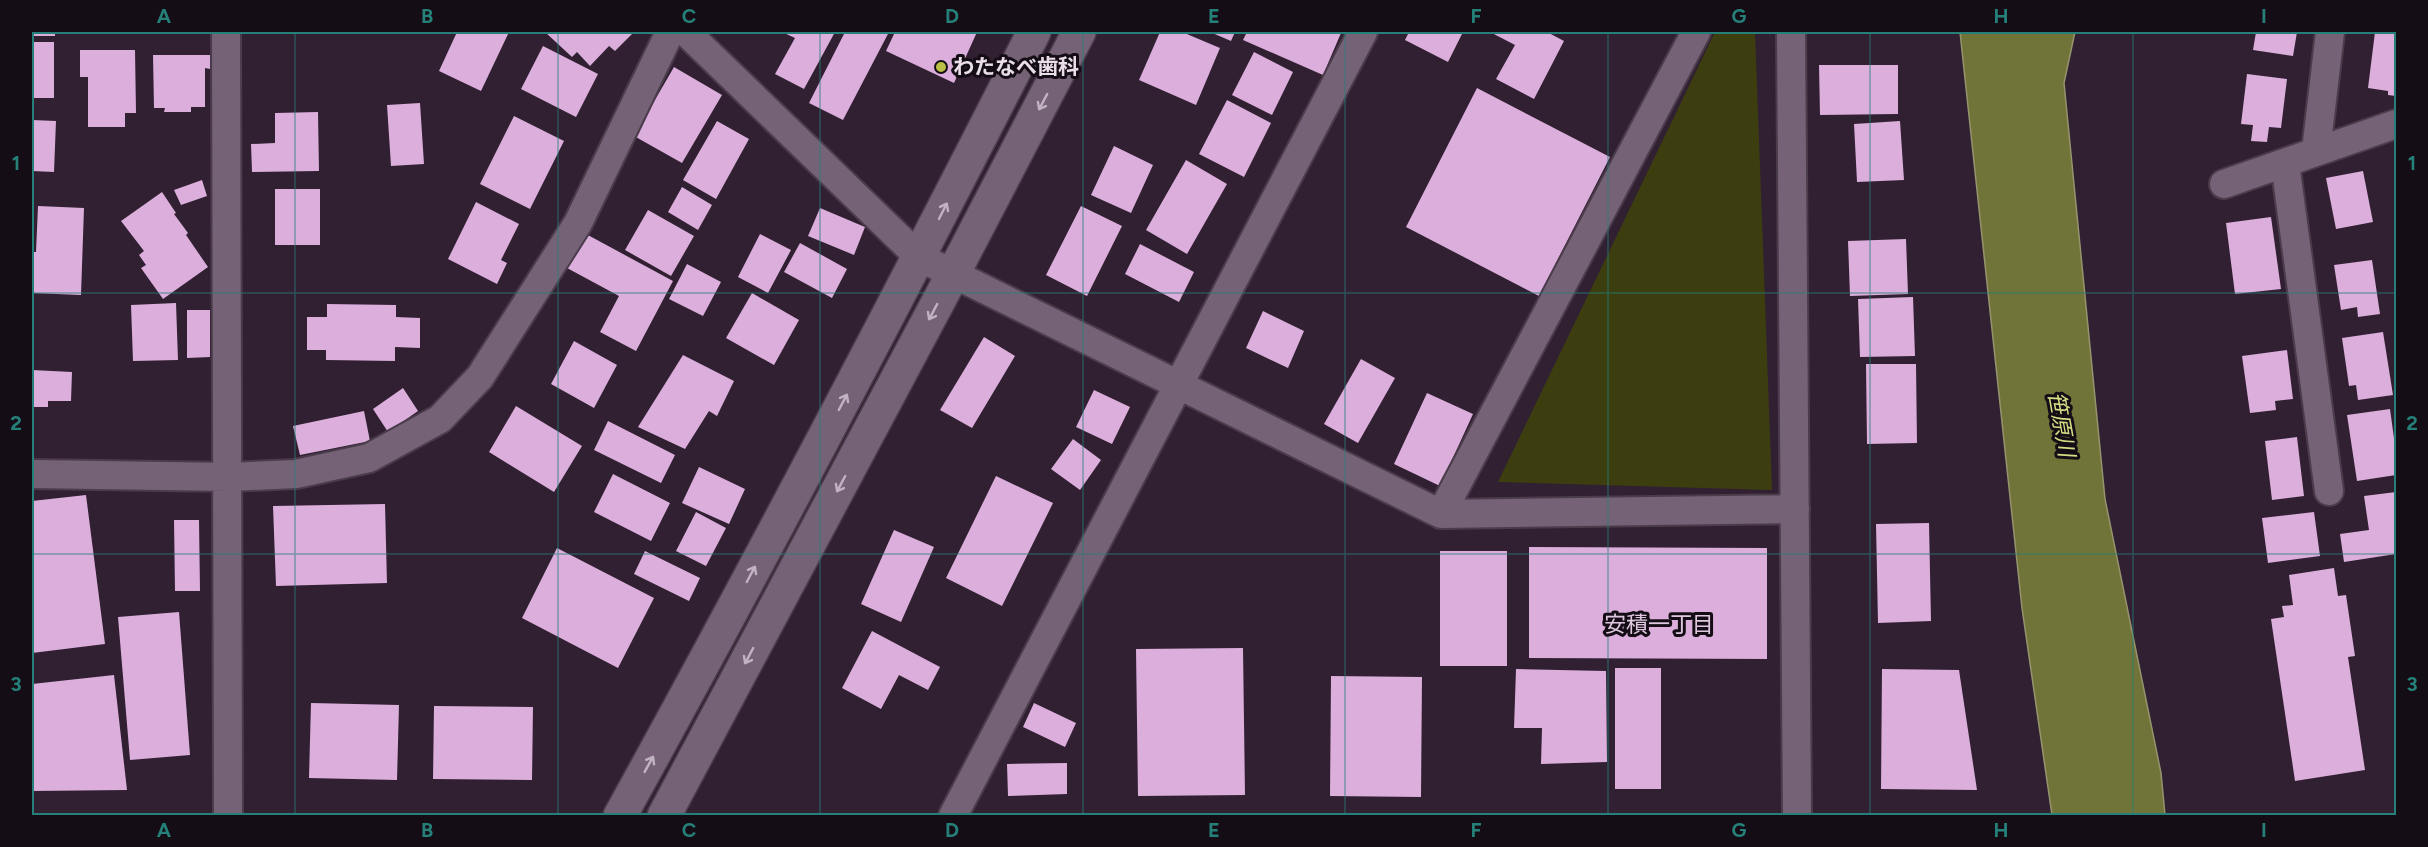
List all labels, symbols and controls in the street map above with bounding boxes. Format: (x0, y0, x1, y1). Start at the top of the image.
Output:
text: A (157, 4, 172, 28)
text: B (421, 4, 433, 28)
text: C (682, 4, 696, 28)
text: D (945, 4, 959, 28)
text: E (1208, 4, 1220, 28)
text: F (1470, 4, 1482, 28)
text: G (1732, 4, 1747, 28)
text: H (1994, 4, 2009, 28)
text: I (2261, 4, 2267, 28)
place label: わたなべ歯科 (953, 54, 1079, 79)
marker: わたなべ歯科 (934, 60, 948, 74)
one-way arrow (1037, 93, 1049, 110)
text: 1 (12, 151, 20, 175)
text: 1 (2408, 151, 2416, 175)
one-way arrow (938, 202, 949, 220)
one-way arrow (927, 303, 939, 320)
water label: 笹原川 (2042, 389, 2081, 461)
one-way arrow (837, 393, 849, 411)
text: 2 (10, 411, 22, 435)
text: 2 (2406, 411, 2418, 435)
one-way arrow (835, 475, 847, 492)
one-way arrow (746, 566, 757, 584)
district label: 安積一丁目 (1604, 611, 1714, 638)
one-way arrow (743, 647, 755, 664)
text: 3 (10, 672, 22, 696)
text: 3 (2406, 672, 2418, 696)
one-way arrow (643, 756, 655, 773)
text: A (157, 818, 172, 842)
text: B (421, 818, 433, 842)
text: C (682, 818, 696, 842)
text: D (945, 818, 959, 842)
text: E (1208, 818, 1220, 842)
text: F (1470, 818, 1482, 842)
text: G (1732, 818, 1747, 842)
text: H (1994, 818, 2009, 842)
text: I (2261, 818, 2267, 842)

